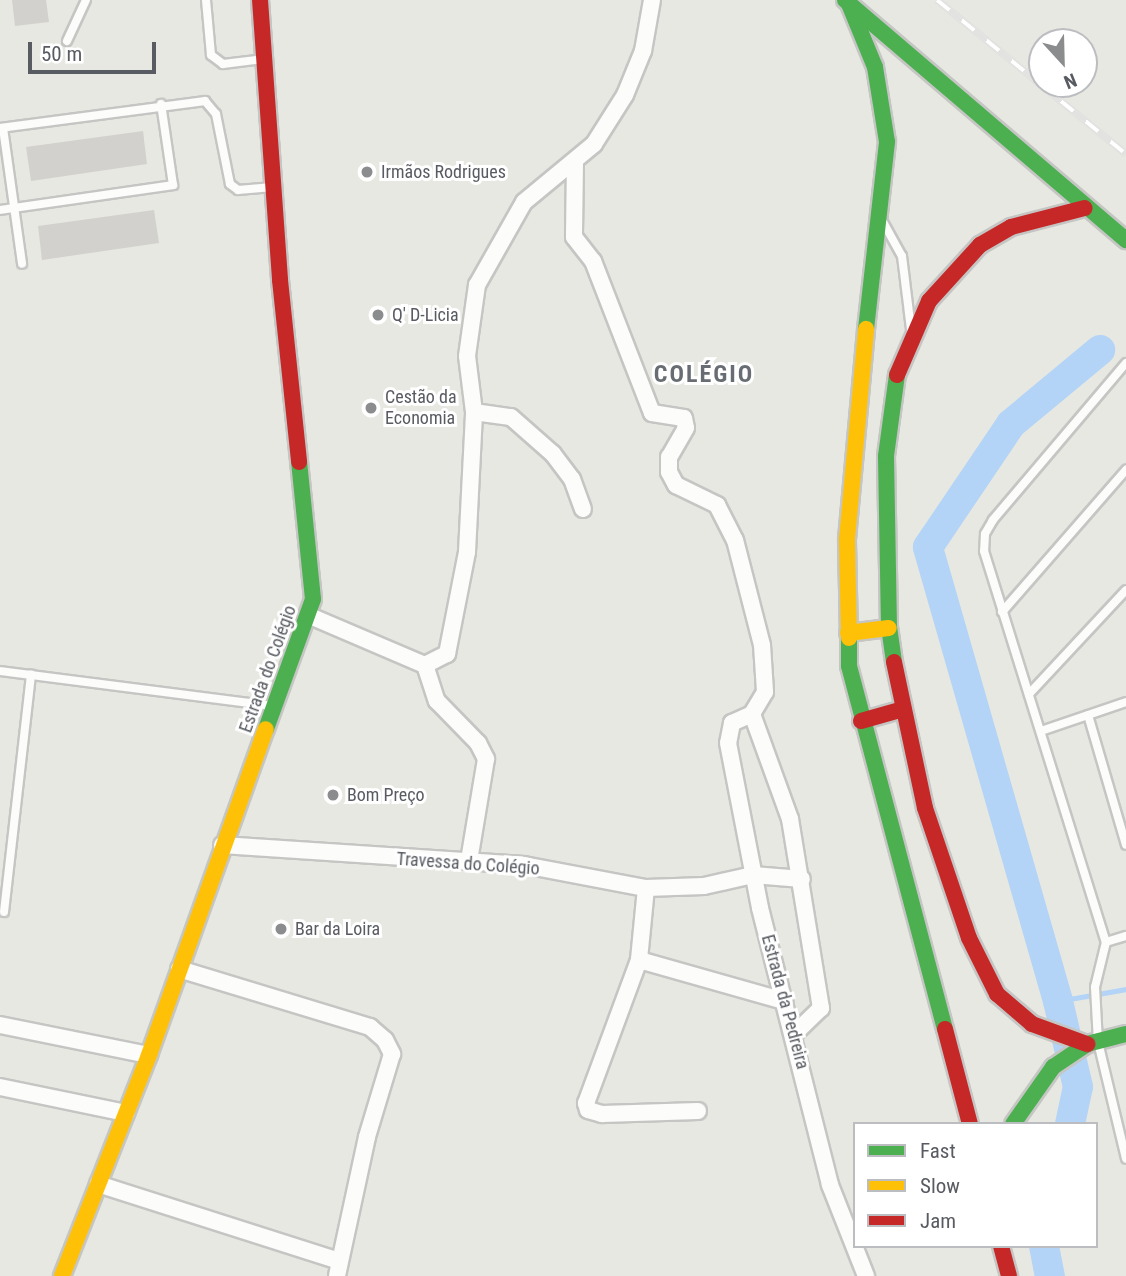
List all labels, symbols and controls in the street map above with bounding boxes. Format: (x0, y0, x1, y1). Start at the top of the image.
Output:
scale bar (32, 28, 159, 72)
north arrow (1028, 28, 1098, 98)
text: 50 m (41, 42, 82, 66)
text: N (1061, 68, 1080, 94)
place label: Irmãos Rodrigues (381, 161, 506, 183)
marker: Irmãos Rodrigues (359, 164, 375, 180)
place label: Q' D-Licia (392, 304, 459, 326)
marker: Q' D-Licia (370, 307, 386, 323)
district label: COLÉGIO (655, 361, 753, 389)
place label: Cestão da Economia (385, 387, 457, 430)
marker: Cestão da Economia (363, 400, 379, 416)
street label: Estrada do Colégio (235, 602, 301, 736)
place label: Bom Preço (347, 784, 425, 806)
marker: Bom Preço (325, 787, 341, 803)
street label: Travessa do Colégio (396, 848, 540, 880)
place label: Bar da Loira (295, 918, 380, 940)
marker: Bar da Loira (273, 921, 289, 937)
street label: Estrada da Pedreira (757, 932, 813, 1072)
legend (853, 1122, 1098, 1248)
text: Fast (920, 1139, 956, 1163)
text: Slow (920, 1174, 960, 1198)
text: Jam (920, 1209, 956, 1233)

